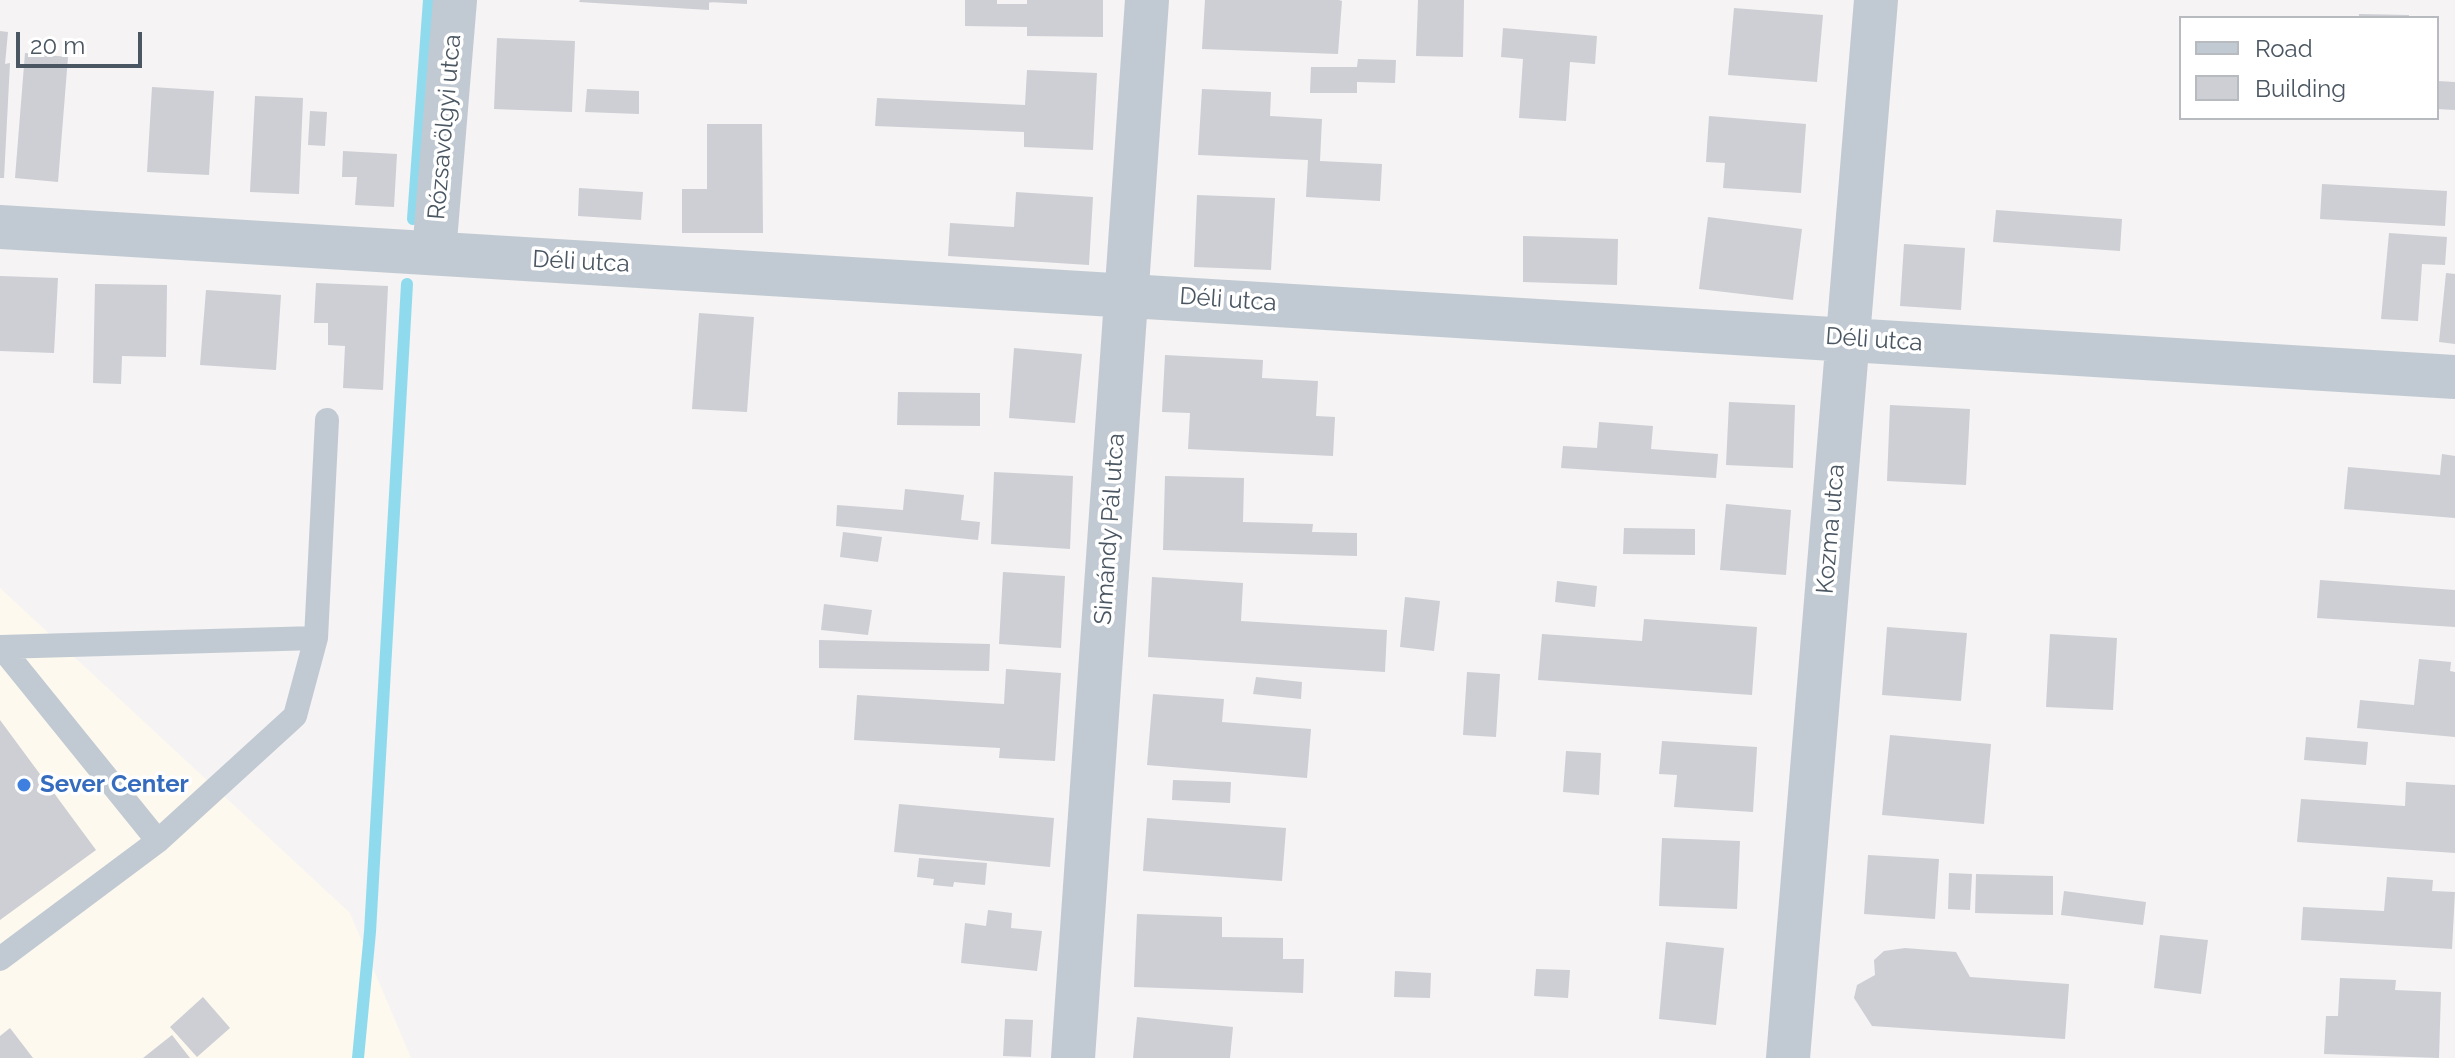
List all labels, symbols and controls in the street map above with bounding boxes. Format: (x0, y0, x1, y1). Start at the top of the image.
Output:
scale bar (20, 16, 146, 66)
legend (2179, 16, 2439, 120)
text: 20 m (30, 31, 85, 60)
street label: Rózsavölgyi utca (423, 33, 467, 221)
text: Road (2255, 34, 2313, 63)
text: Building (2255, 74, 2346, 103)
street label: Déli utca (532, 245, 630, 279)
street label: Déli utca (1178, 282, 1278, 318)
street label: Déli utca (1824, 322, 1924, 358)
street label: Simándy Pál utca (1089, 432, 1131, 626)
street label: Kozma utca (1811, 463, 1851, 595)
place label: Sever Center (40, 771, 189, 799)
marker: Sever Center (15, 776, 33, 794)

